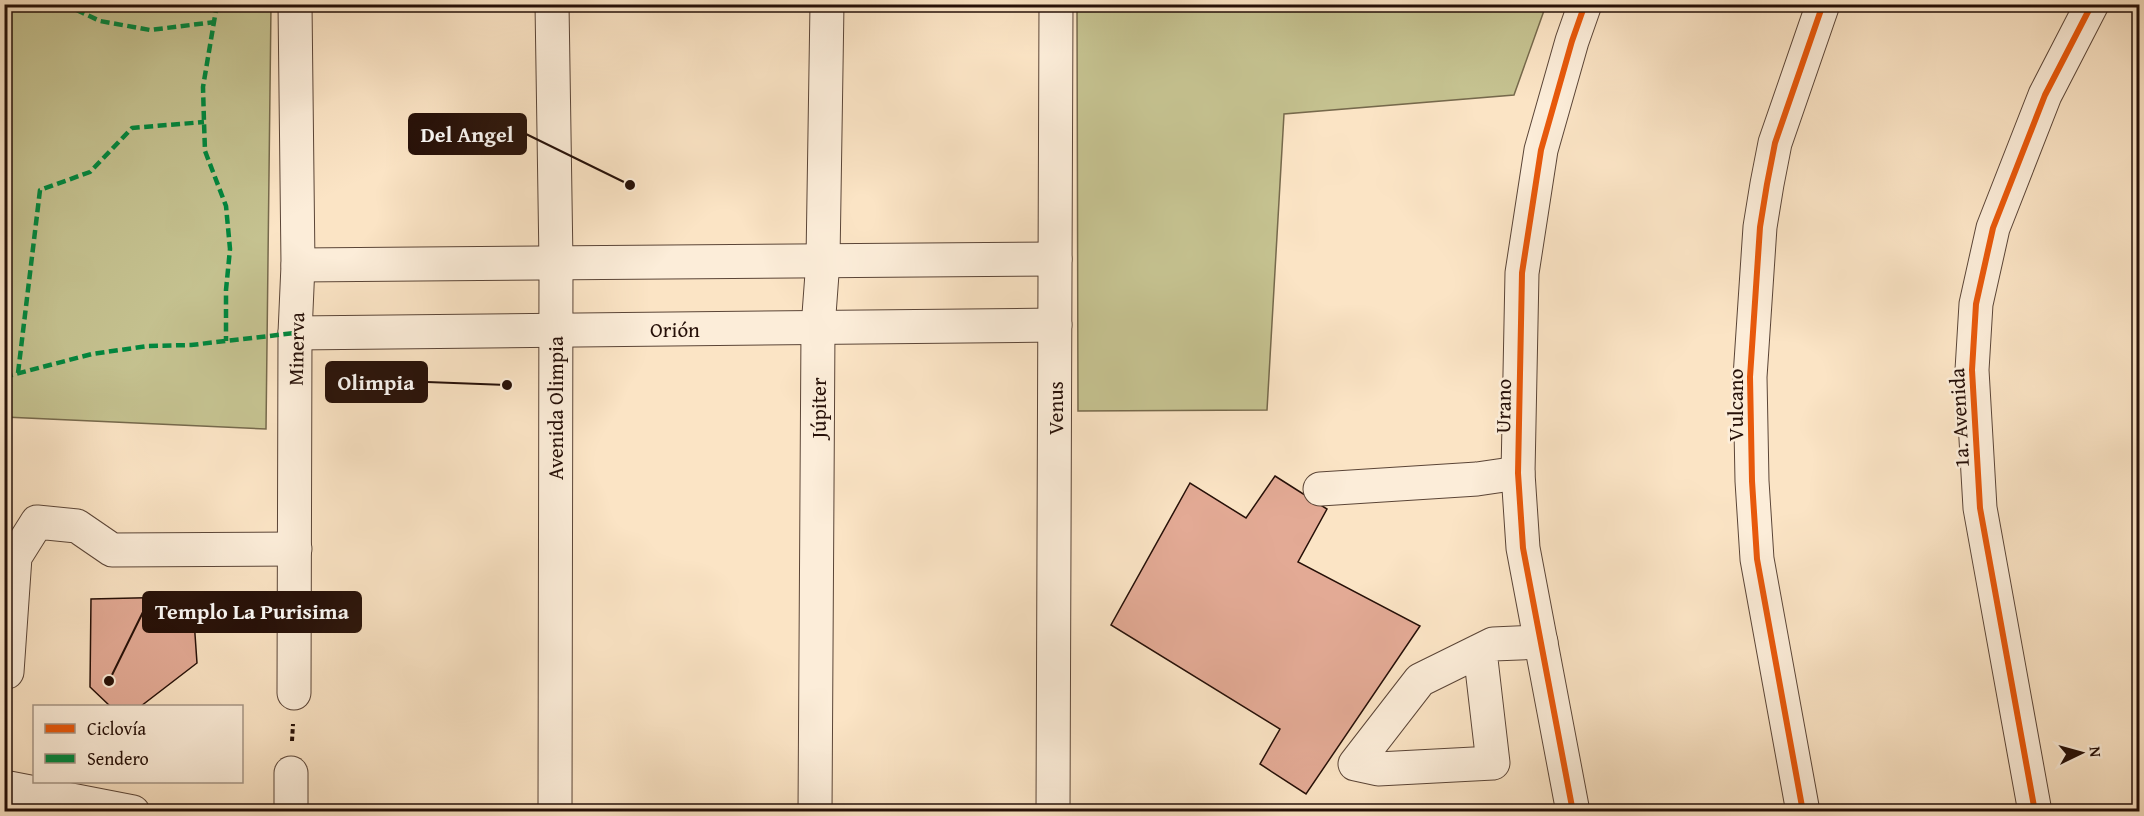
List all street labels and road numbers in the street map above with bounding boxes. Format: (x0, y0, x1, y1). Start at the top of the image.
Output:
street label: Minerva (280, 312, 312, 386)
street label: Orión (650, 314, 700, 345)
street label: Avenida Olimpia (540, 336, 571, 480)
street label: 1a. Avenida (1941, 367, 1977, 469)
street label: Vulcano (1720, 369, 1751, 441)
street label: Júpiter (803, 377, 834, 442)
street label: Urano (1487, 378, 1519, 434)
street label: Venus (1040, 381, 1071, 435)

